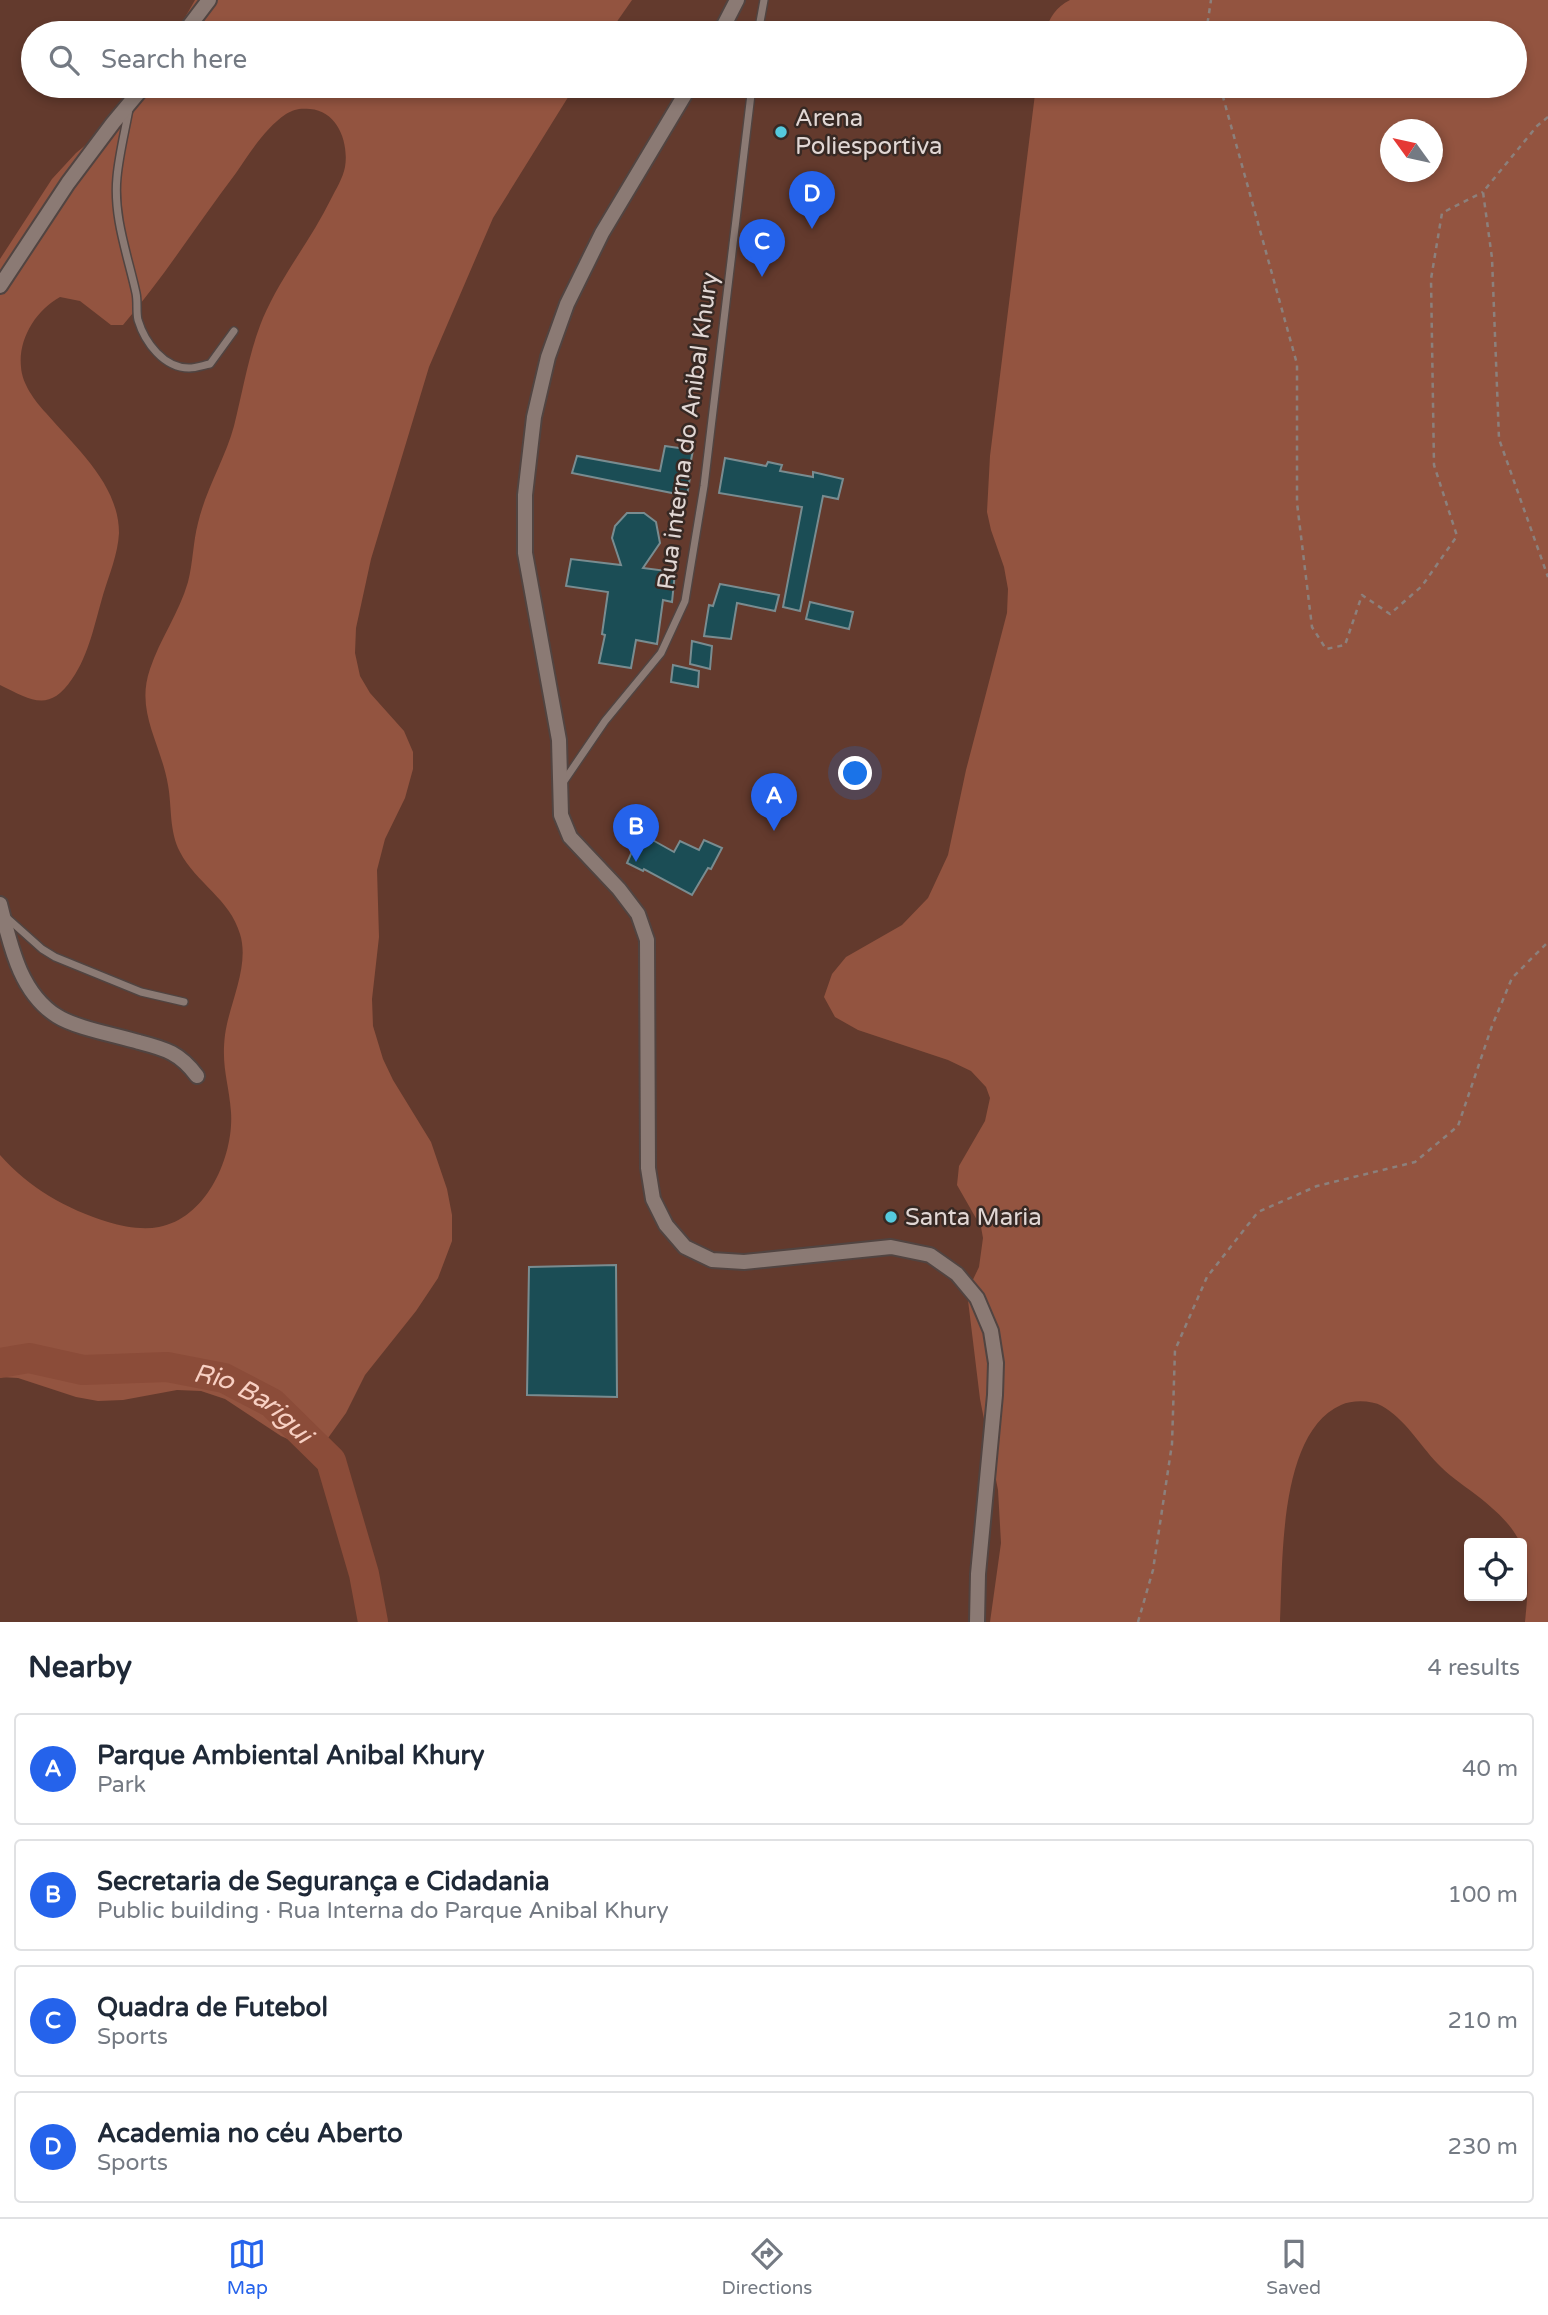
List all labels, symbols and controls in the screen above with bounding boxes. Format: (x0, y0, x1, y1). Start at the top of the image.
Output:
search box (21, 21, 1527, 98)
icon: search (45, 41, 83, 79)
text: Search here (101, 44, 247, 75)
place label: Arena Poliesportiva (795, 104, 943, 161)
north arrow (1380, 119, 1443, 182)
marker: Arena Poliesportiva (773, 124, 789, 140)
pin: D (789, 171, 835, 229)
pin: C (739, 219, 785, 277)
street label: Rua interna do Anibal Khury (651, 270, 725, 592)
your location (838, 756, 872, 790)
pin: A (751, 773, 797, 831)
pin: B (613, 804, 659, 862)
place label: Santa Maria (905, 1203, 1042, 1232)
marker: Santa Maria (883, 1209, 899, 1225)
water label: Rio Barigui (191, 1357, 322, 1452)
map controls (1464, 1538, 1527, 1601)
button: locate (1464, 1538, 1527, 1601)
text: Nearby (28, 1649, 132, 1686)
text: 4 results (1427, 1654, 1520, 1682)
text: Parque Ambiental Anibal Khury (97, 1740, 484, 1771)
text: A (44, 1755, 62, 1783)
text: 40 m (1462, 1755, 1518, 1783)
text: Park (97, 1771, 146, 1799)
text: Secretaria de Segurança e Cidadania (97, 1866, 550, 1897)
text: B (45, 1881, 61, 1909)
text: 100 m (1448, 1881, 1518, 1909)
text: Public building · Rua Interna do Parque Anibal Khury (97, 1897, 669, 1925)
text: Quadra de Futebol (97, 1992, 328, 2023)
text: C (45, 2007, 61, 2035)
text: 210 m (1448, 2007, 1518, 2035)
text: Sports (97, 2023, 168, 2051)
text: Academia no céu Aberto (97, 2118, 403, 2149)
text: D (44, 2133, 62, 2161)
text: 230 m (1448, 2133, 1518, 2161)
text: Sports (97, 2149, 168, 2177)
tab: Map (227, 2235, 268, 2299)
tab: Directions (722, 2235, 813, 2299)
tab: Saved (1266, 2235, 1321, 2299)

